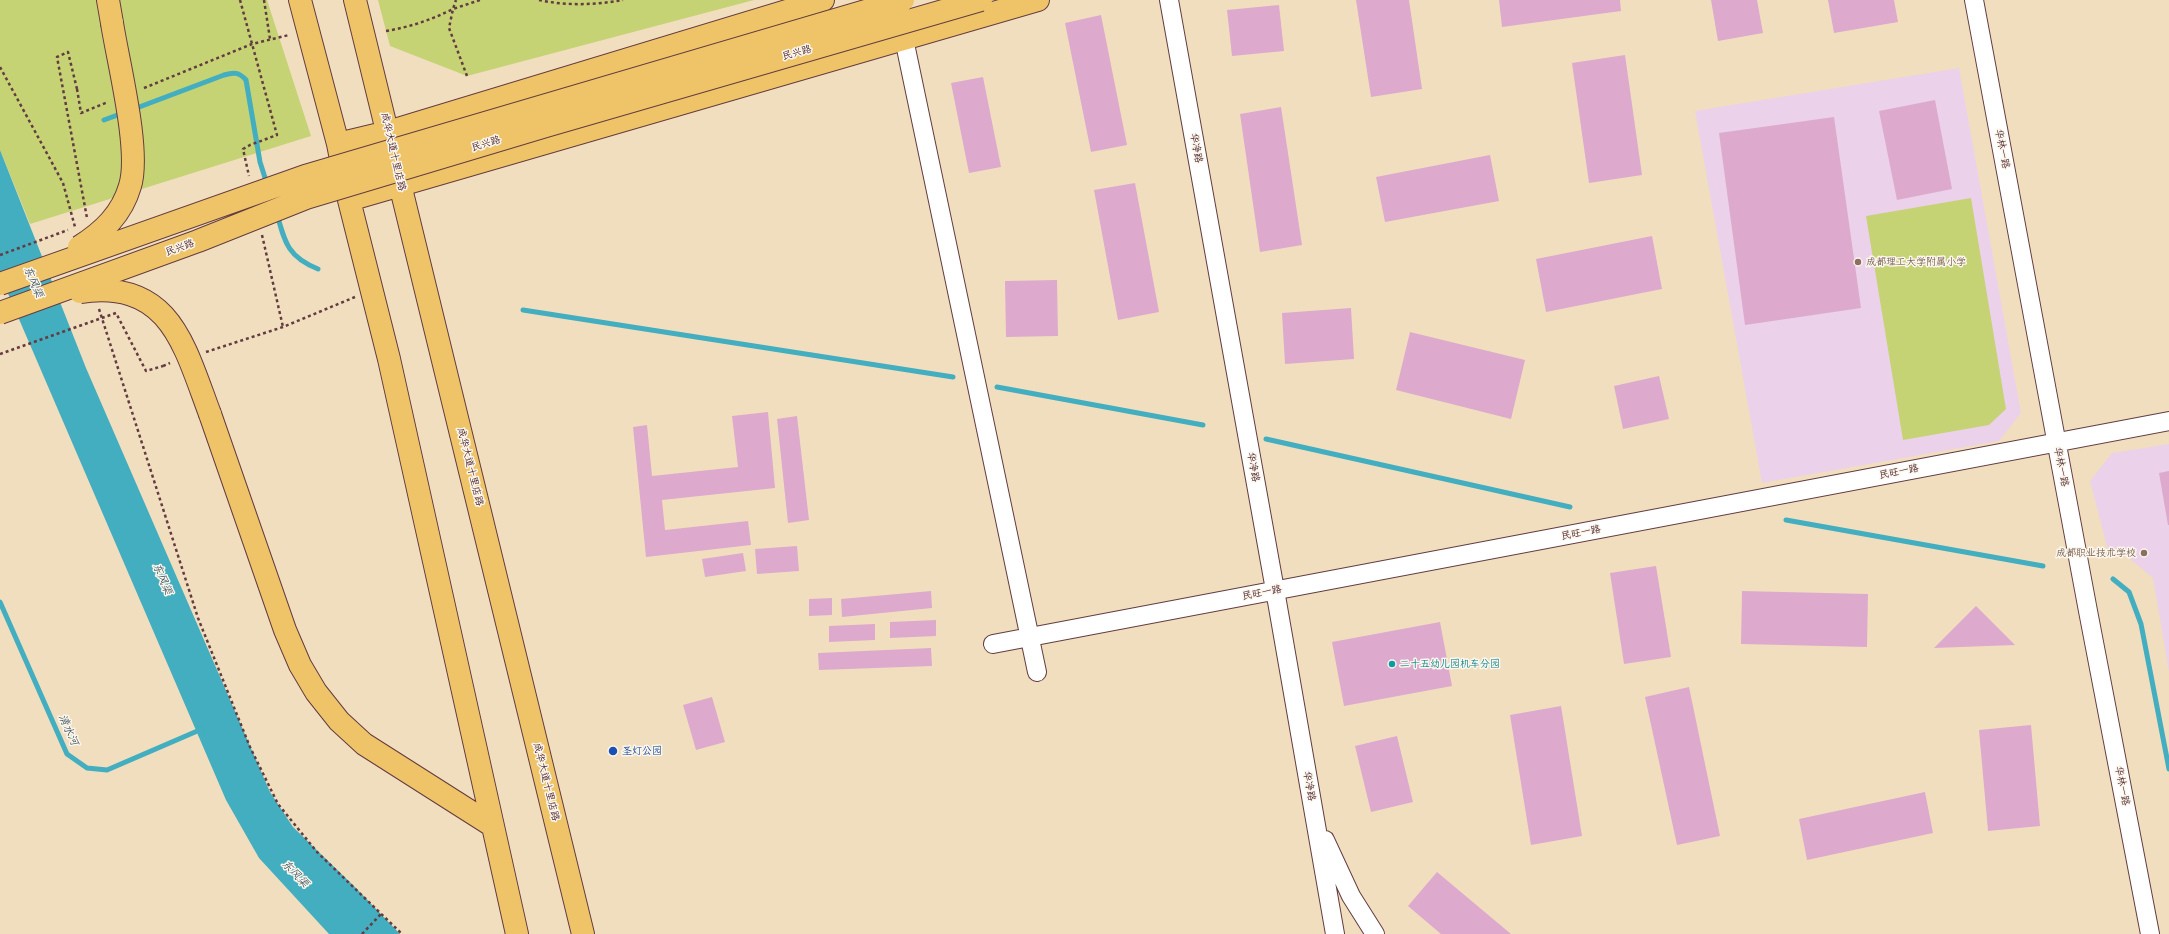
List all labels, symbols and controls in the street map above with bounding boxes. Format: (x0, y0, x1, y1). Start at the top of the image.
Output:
street label: 民兴路 (781, 43, 813, 63)
street label: 成华大道十里店路 (378, 112, 408, 192)
street label: 华林一路 (1992, 128, 2012, 170)
street label: 华净路 (1187, 132, 1205, 164)
street label: 民兴路 (470, 134, 502, 154)
street label: 民兴路 (164, 237, 196, 259)
place label: 成都理工大学附属小学 (1866, 256, 1966, 268)
marker: 成都理工大学附属小学 (1853, 257, 1863, 267)
water label: 东风渠 (20, 264, 46, 300)
street label: 成华大道十里店路 (455, 427, 485, 507)
street label: 华林一路 (2051, 446, 2071, 488)
street label: 华净路 (1244, 451, 1262, 483)
street label: 民旺一路 (1878, 462, 1920, 482)
street label: 民旺一路 (1560, 523, 1602, 543)
place label: 成都职业技术学校 (2056, 547, 2136, 559)
marker: 成都职业技术学校 (2139, 548, 2149, 558)
water label: 东风渠 (149, 561, 175, 597)
street label: 民旺一路 (1241, 583, 1283, 603)
place label: 二十五幼儿园机车分园 (1400, 658, 1500, 670)
marker: 二十五幼儿园机车分园 (1387, 659, 1397, 669)
water label: 清水河 (55, 712, 81, 748)
street label: 成华大道十里店路 (531, 742, 561, 822)
marker: 圣灯公园 (607, 745, 619, 757)
place label: 圣灯公园 (622, 745, 662, 757)
street label: 华林一路 (2112, 765, 2132, 807)
street label: 华净路 (1300, 770, 1318, 802)
water label: 东风渠 (279, 858, 311, 890)

